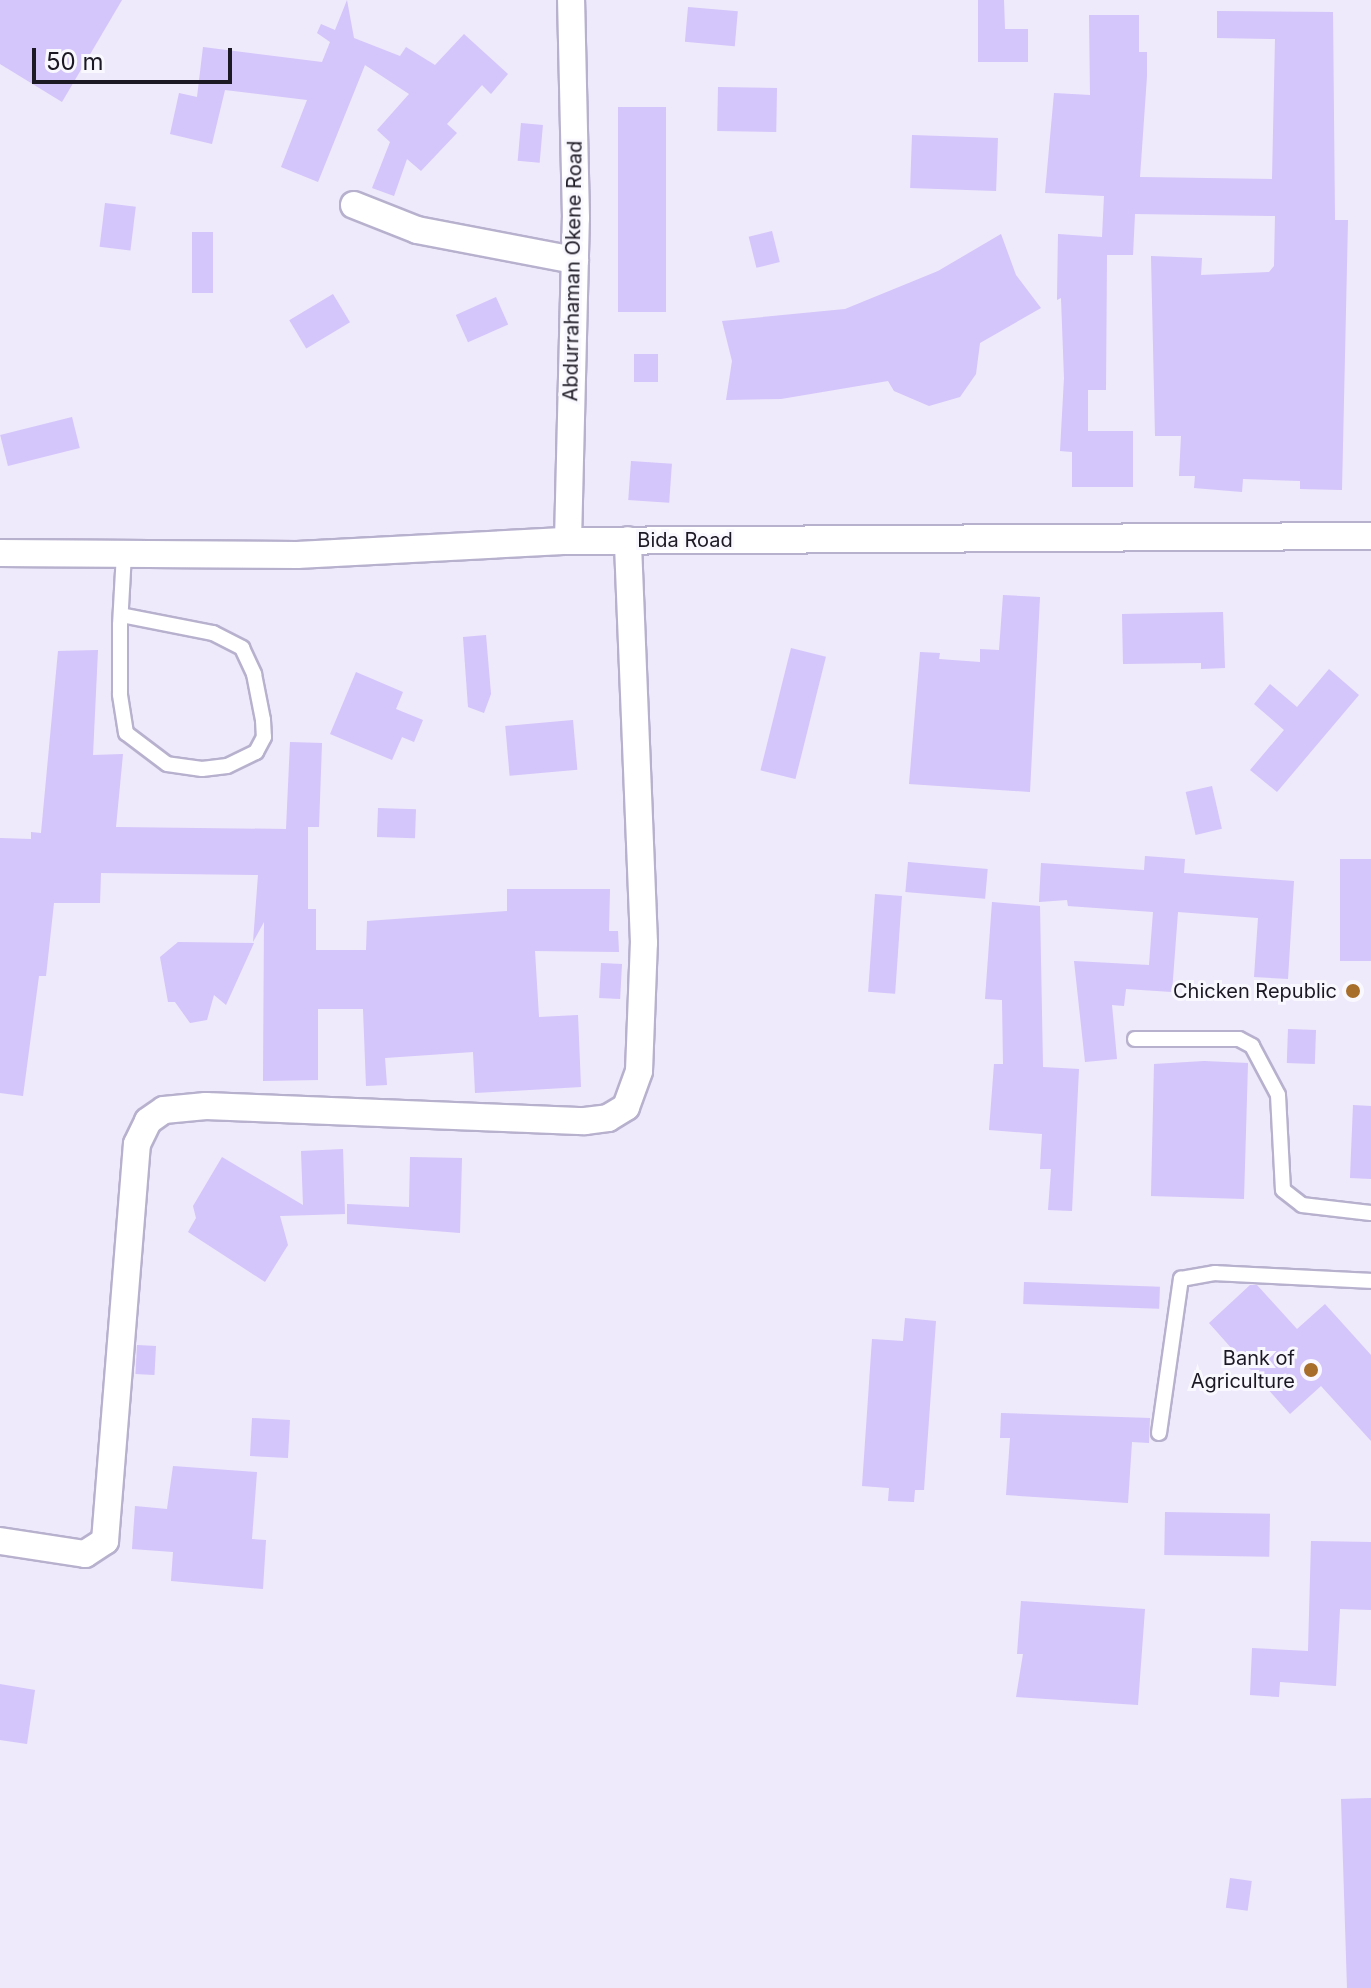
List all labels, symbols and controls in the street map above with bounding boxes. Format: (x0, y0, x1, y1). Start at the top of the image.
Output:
scale bar (36, 32, 236, 82)
text: 50 m (46, 47, 104, 76)
street label: Abdurrahaman Okene Road (559, 140, 587, 402)
street label: Bida Road (637, 528, 733, 552)
place label: Chicken Republic (1173, 979, 1337, 1003)
marker: Chicken Republic (1344, 982, 1362, 1000)
place label: Bank of Agriculture (1191, 1346, 1295, 1393)
marker: Bank of Agriculture (1302, 1361, 1320, 1379)

